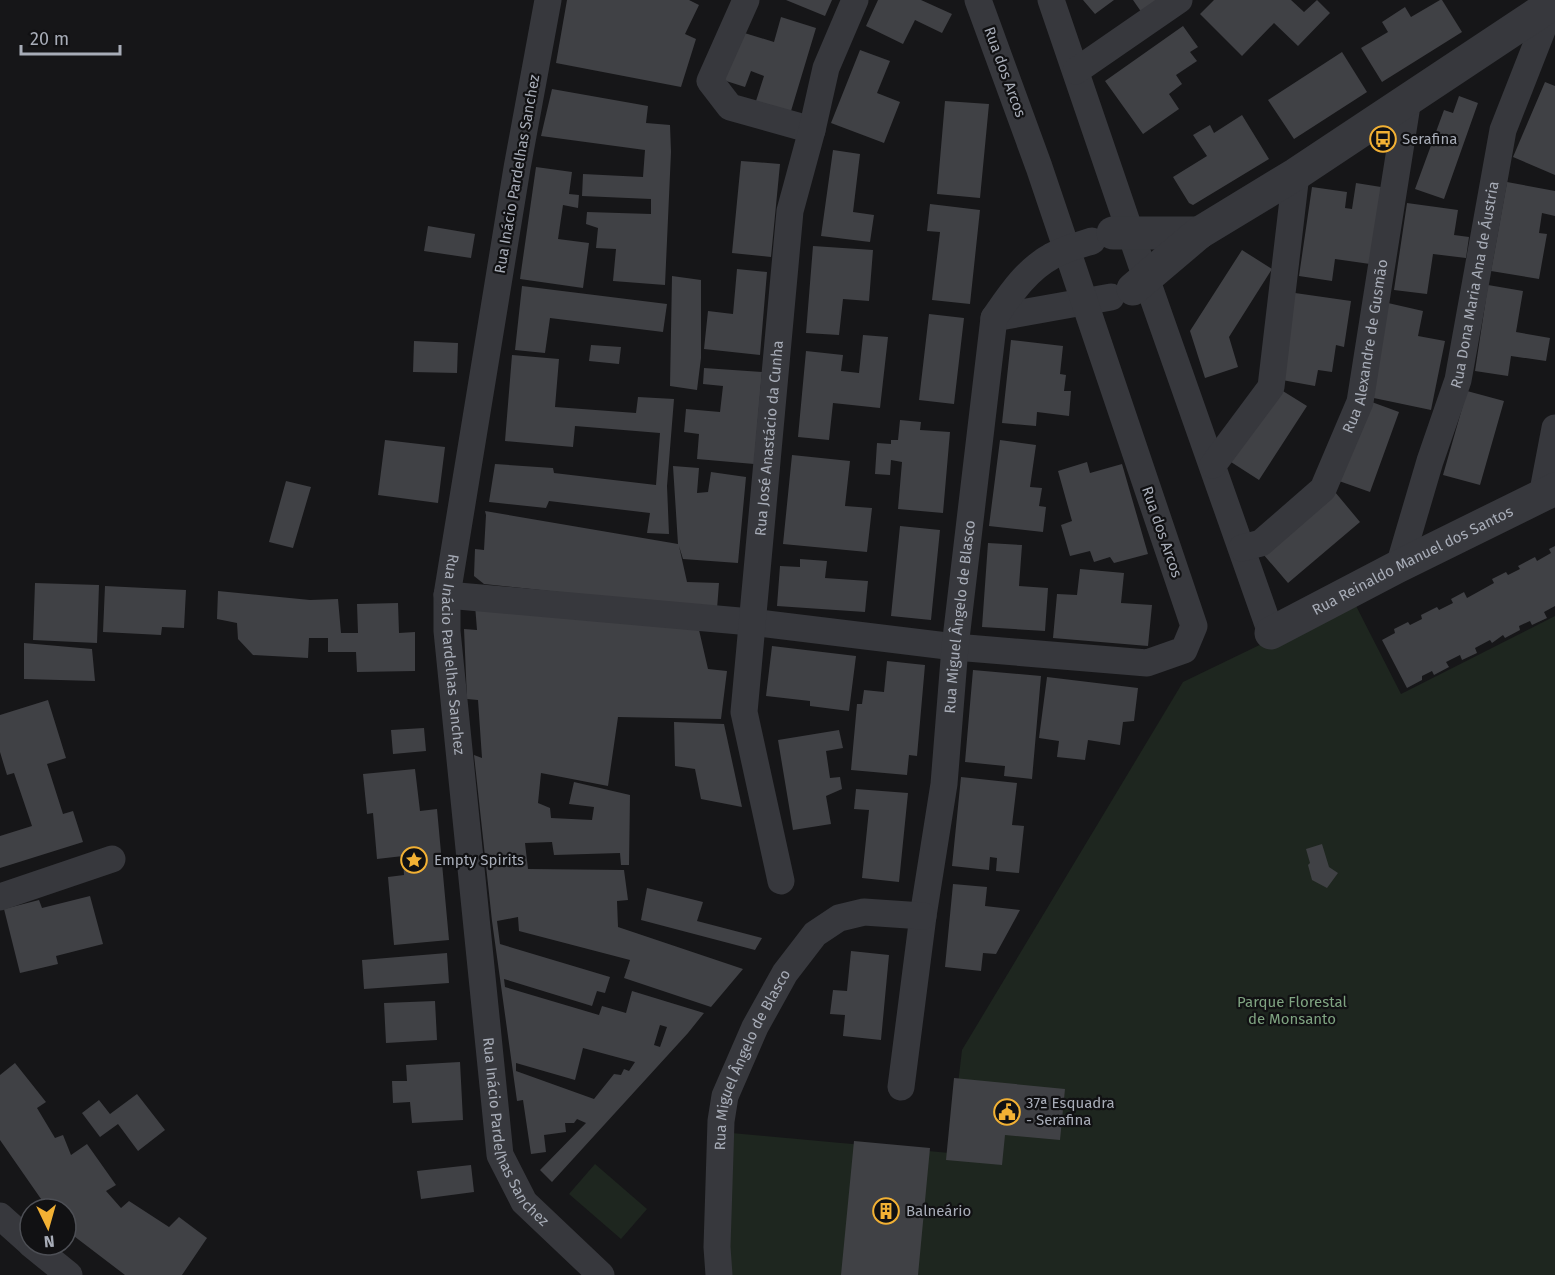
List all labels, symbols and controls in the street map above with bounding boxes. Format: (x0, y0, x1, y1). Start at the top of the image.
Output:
scale bar (21, 18, 120, 56)
street label: Rua dos Arcos (980, 24, 1030, 120)
text: 20 m (30, 28, 69, 50)
street label: Rua Inácio Pardelhas Sanchez (491, 73, 543, 275)
bus stop icon: Serafina (1368, 124, 1398, 154)
place label: Serafina (1402, 130, 1457, 148)
street label: Rua Dona Maria Ana de Áustria (1447, 180, 1503, 391)
street label: Rua Alexandre de Gusmão (1339, 258, 1391, 436)
street label: Rua José Anastácio da Cunha (751, 340, 787, 537)
street label: Rua dos Arcos (1138, 484, 1186, 580)
street label: Rua Reinaldo Manuel dos Santos (1309, 502, 1516, 619)
street label: Rua Miguel Ângelo de Blasco (941, 519, 979, 714)
street label: Rua Inácio Pardelhas Sanchez (438, 553, 469, 756)
place icon: Empty Spirits (399, 845, 429, 875)
place label: Empty Spirits (434, 851, 524, 869)
street label: Rua Miguel Ângelo de Blasco (711, 966, 794, 1151)
park label: Parque Florestal de Monsanto (1237, 993, 1347, 1028)
street label: Rua Inácio Pardelhas Sanchez (479, 1036, 553, 1230)
place label: 37ª Esquadra - Serafina (1026, 1094, 1115, 1129)
public building icon: 37ª Esquadra - Serafina (992, 1097, 1022, 1127)
building icon: Balneário (871, 1196, 901, 1226)
north arrow (18, 1197, 78, 1257)
place label: Balneário (906, 1202, 971, 1220)
text: N (43, 1232, 55, 1251)

